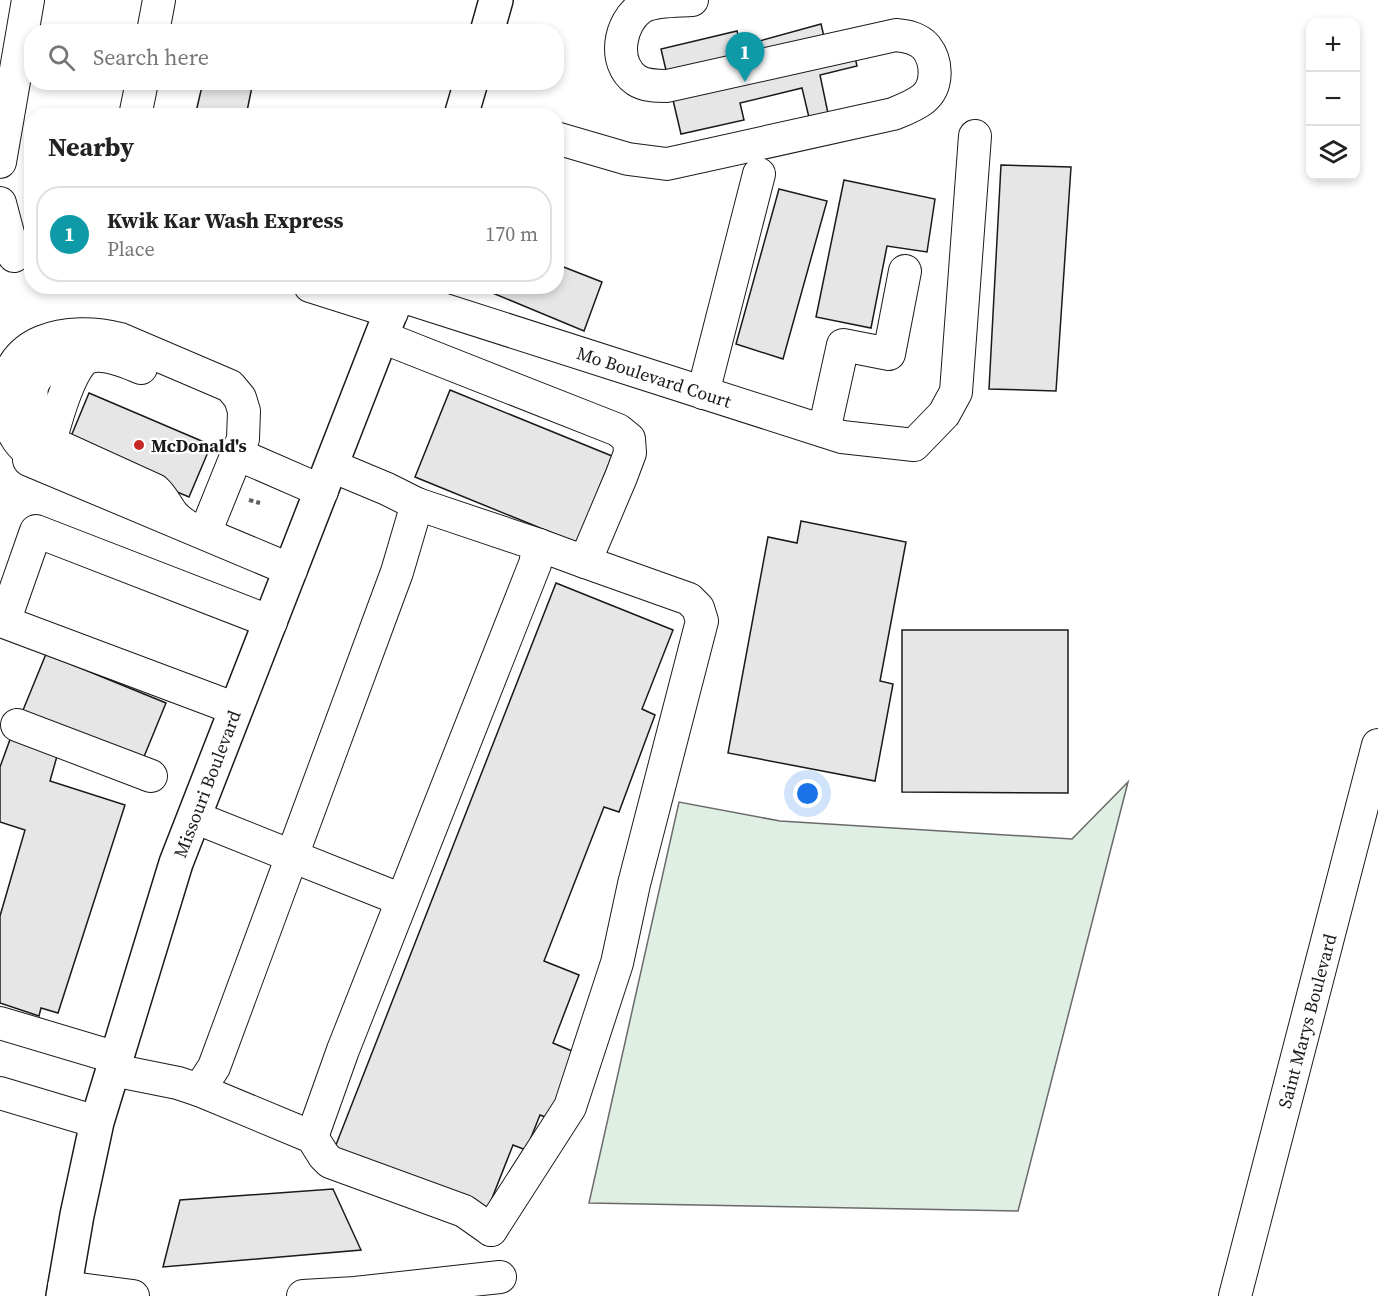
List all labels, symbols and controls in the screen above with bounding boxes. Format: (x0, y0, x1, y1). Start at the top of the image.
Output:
map controls (1306, 18, 1360, 180)
button: + (1306, 18, 1360, 72)
search box (24, 24, 564, 90)
pin: 1 (726, 32, 764, 82)
icon: search (45, 41, 78, 74)
text: Search here (93, 42, 209, 72)
button: − (1306, 72, 1360, 126)
button: layers (1306, 126, 1360, 180)
text: Nearby (48, 129, 134, 165)
text: Kwik Kar Wash Express (107, 205, 343, 235)
text: 1 (64, 220, 75, 248)
text: 170 m (485, 220, 538, 248)
text: Place (107, 235, 155, 263)
street label: Mo Boulevard Court (574, 340, 735, 414)
place label: McDonald's (151, 433, 247, 458)
marker: McDonald's (132, 438, 146, 452)
street label: Missouri Boulevard (167, 707, 247, 861)
your location (793, 779, 822, 808)
street label: Saint Marys Boulevard (1272, 931, 1342, 1111)

